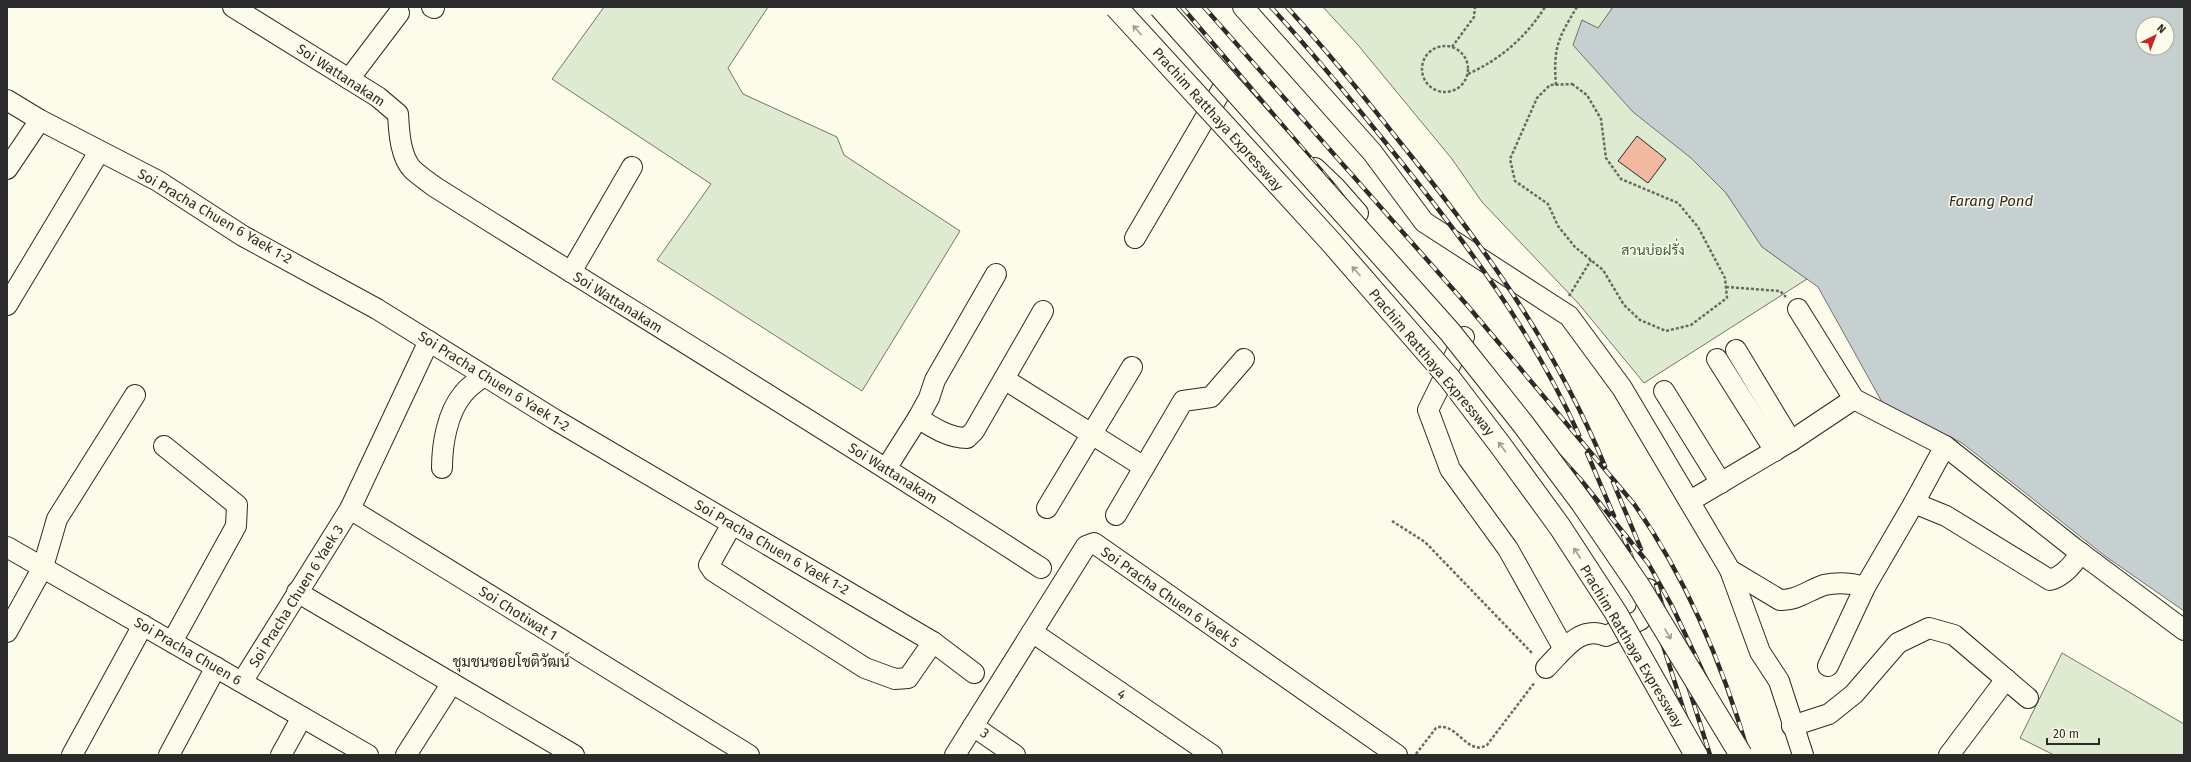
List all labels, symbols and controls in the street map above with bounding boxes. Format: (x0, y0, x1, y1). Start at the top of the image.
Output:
north arrow (2135, 16, 2175, 56)
text: N (2154, 22, 2168, 36)
one-way arrow (1132, 25, 1142, 35)
street label: Soi Wattanakam (293, 40, 388, 110)
street label: Prachim Ratthaya Expressway (1149, 44, 1287, 195)
street label: Soi Pracha Chuen 6 Yaek 1-2 (135, 165, 295, 268)
water label: Farang Pond (1949, 192, 2034, 210)
park label: สวนบ่อฝรั่ง (1621, 238, 1685, 259)
one-way arrow (1352, 266, 1361, 276)
street label: Soi Wattanakam (570, 268, 666, 337)
street label: Prachim Ratthaya Expressway (1365, 285, 1498, 439)
street label: Soi Pracha Chuen 6 Yaek 1-2 (415, 328, 573, 435)
street label: Soi Wattanakam (845, 439, 941, 508)
one-way arrow (1498, 441, 1506, 452)
street label: Soi Pracha Chuen 6 Yaek 1-2 (692, 496, 852, 599)
street label: Soi Pracha Chuen 6 Yaek 3 (246, 522, 347, 671)
street label: Soi Pracha Chuen 6 Yaek 5 (1097, 543, 1242, 652)
one-way arrow (1572, 547, 1580, 559)
street label: Prachim Ratthaya Expressway (1576, 562, 1687, 731)
street label: Soi Chotiwat 1 (476, 583, 560, 644)
street label: Soi Pracha Chuen 6 (131, 614, 244, 689)
one-way arrow (1665, 628, 1673, 640)
district label: ชุมชนซอยโชติวัฒน์ (452, 652, 570, 673)
street label: 4 (1114, 685, 1130, 704)
scale bar (2047, 720, 2099, 746)
street label: 3 (977, 724, 992, 742)
text: 20 m (2053, 727, 2079, 741)

